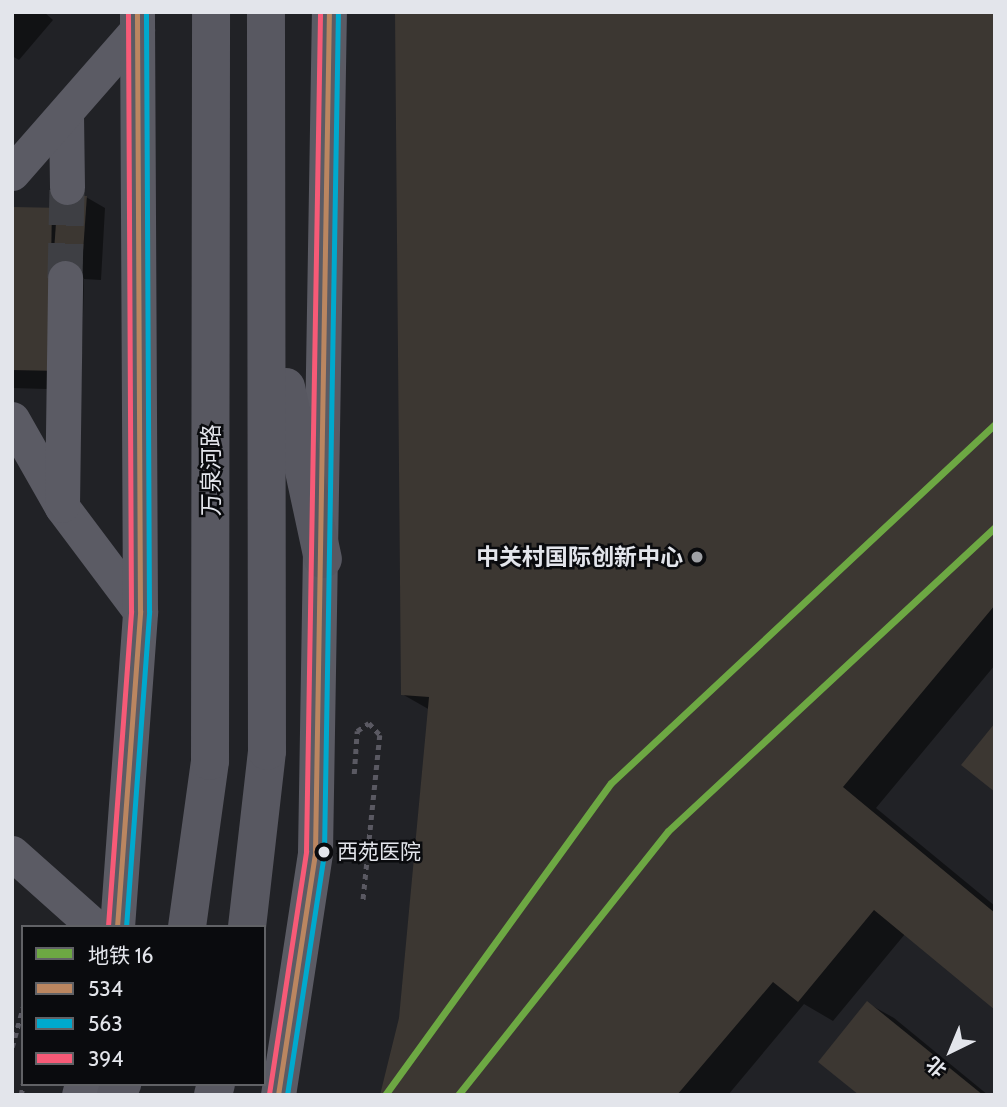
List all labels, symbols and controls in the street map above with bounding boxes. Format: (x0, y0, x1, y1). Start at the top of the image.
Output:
street label: 万泉河路 (197, 424, 225, 516)
place label: 中关村国际创新中心 (476, 543, 683, 571)
marker: 中关村国际创新中心 (689, 549, 705, 565)
place label: 西苑医院 (337, 839, 421, 865)
marker: 西苑医院 (317, 845, 331, 859)
legend (21, 925, 266, 1086)
text: 地铁 16 (88, 943, 154, 968)
text: 534 (88, 976, 123, 1001)
text: 563 (88, 1011, 123, 1036)
north arrow (916, 1016, 986, 1086)
text: 394 (88, 1046, 123, 1071)
text: 北 (922, 1052, 951, 1082)

